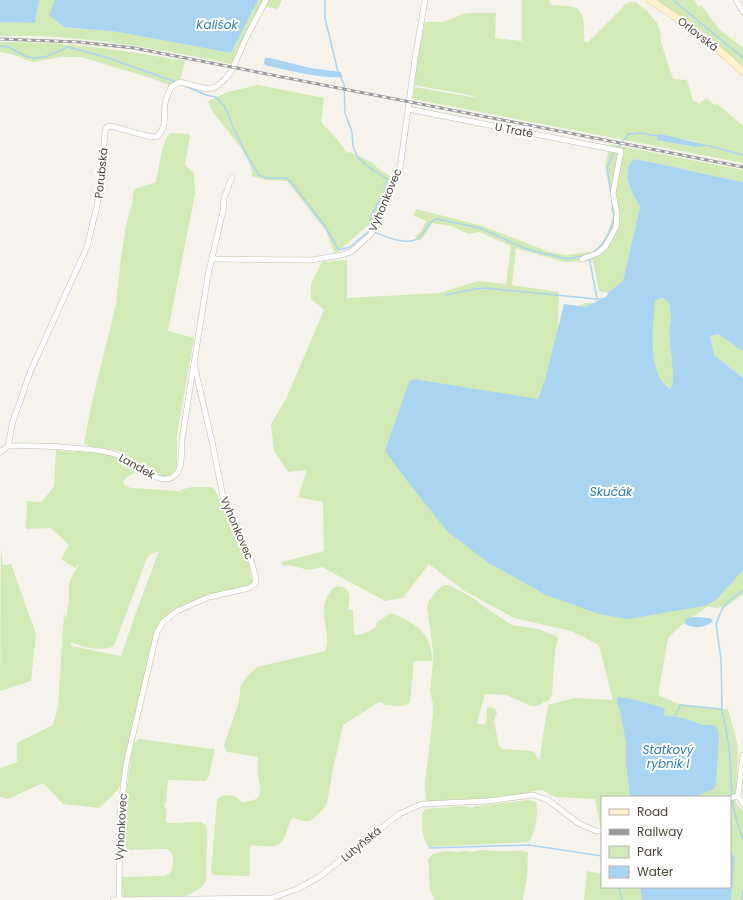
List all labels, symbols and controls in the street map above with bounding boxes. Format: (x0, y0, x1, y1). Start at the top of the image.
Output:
street label: Orlovská (674, 13, 722, 55)
water label: Kališok (196, 16, 238, 33)
street label: U Tratě (493, 118, 535, 142)
street label: Porubská (90, 147, 112, 199)
street label: Vyhonkovec (365, 166, 406, 234)
street label: Landek (116, 450, 158, 483)
water label: Skučák (590, 483, 633, 500)
street label: Vyhonkovec (217, 494, 258, 562)
water label: Statkový rybník I (642, 741, 695, 772)
street label: Vyhonkovec (111, 793, 131, 861)
legend (601, 796, 731, 888)
text: Road (637, 803, 668, 820)
street label: Lutyňská (337, 823, 385, 865)
text: Railway (637, 823, 683, 840)
text: Park (637, 843, 664, 860)
text: Water (637, 863, 674, 880)

